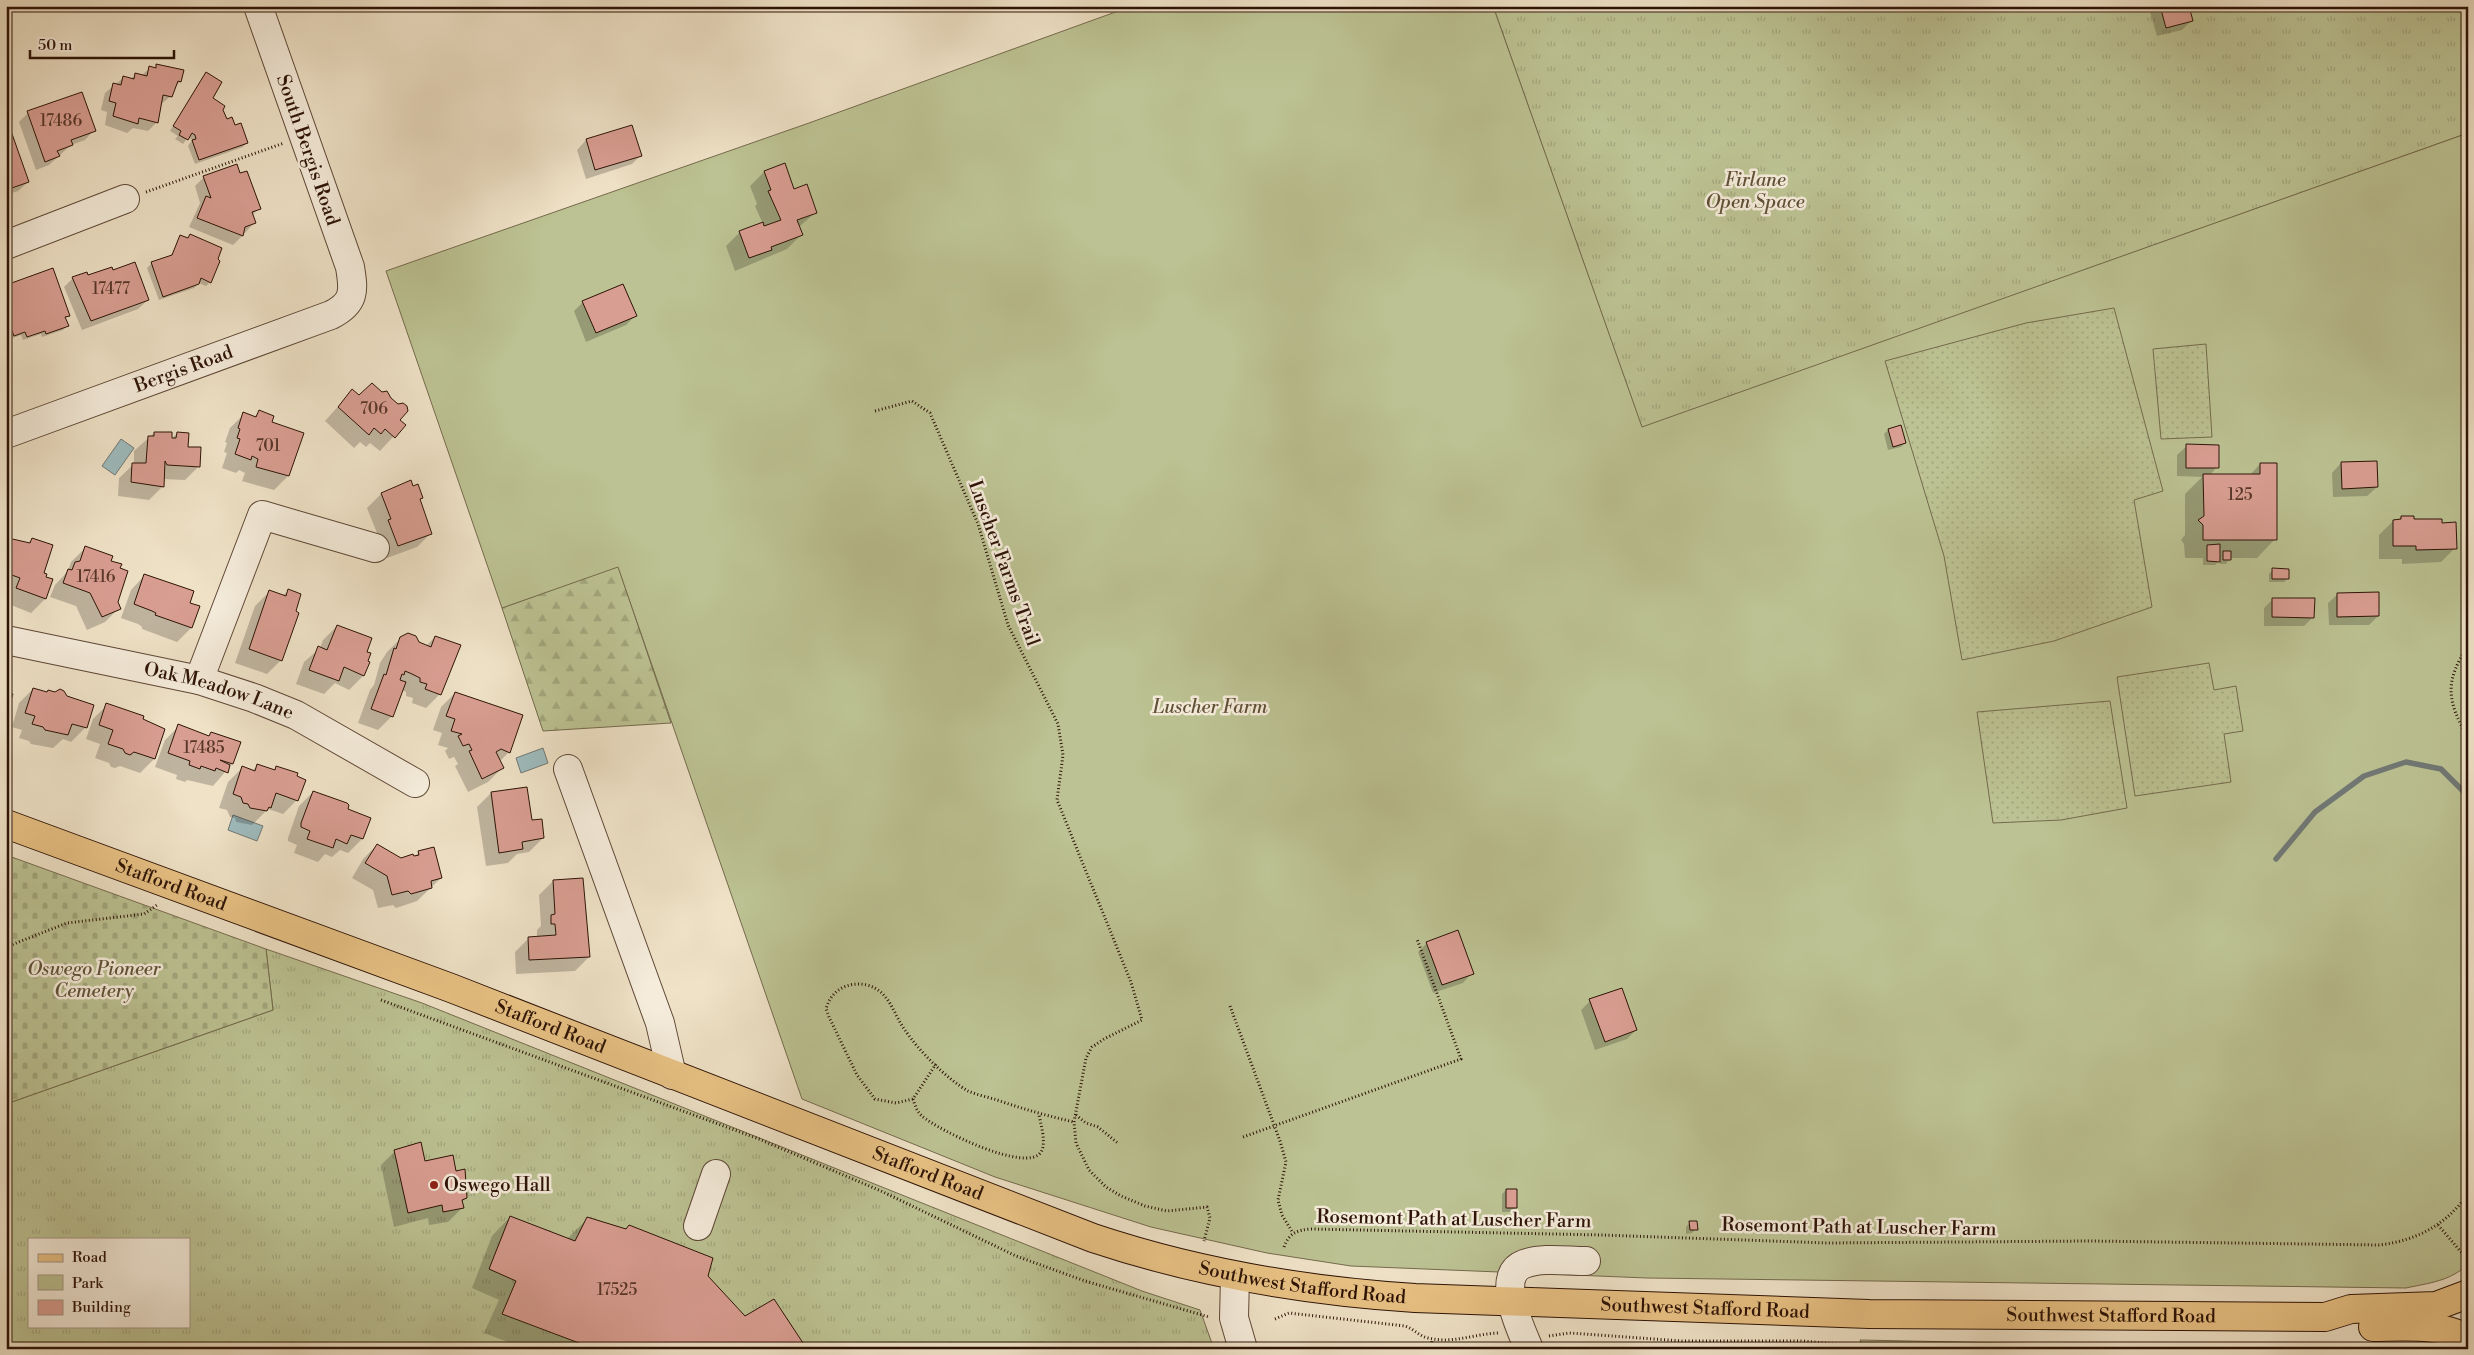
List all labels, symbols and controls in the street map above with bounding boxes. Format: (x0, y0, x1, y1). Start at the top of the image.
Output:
scale bar (30, 28, 174, 60)
text: 50 m (38, 36, 72, 55)
street label: South Bergis Road (271, 71, 345, 229)
house number: 17486 (40, 111, 82, 131)
park label: Firlane Open Space (1705, 168, 1805, 214)
house number: 17477 (92, 279, 130, 299)
street label: Bergis Road (130, 340, 236, 398)
house number: 706 (360, 399, 388, 419)
house number: 701 (256, 436, 280, 456)
street label: Luscher Farms Trail (963, 477, 1045, 650)
house number: 125 (2227, 485, 2253, 505)
house number: 17416 (77, 567, 116, 587)
street label: Oak Meadow Lane (142, 657, 297, 725)
park label: Luscher Farm (1152, 695, 1268, 719)
house number: 17485 (183, 738, 225, 758)
street label: Stafford Road (112, 853, 230, 916)
park label: Oswego Pioneer Cemetery (27, 957, 162, 1003)
street label: Stafford Road (492, 994, 610, 1059)
street label: Stafford Road (869, 1141, 987, 1206)
place label: Oswego Hall (444, 1173, 551, 1197)
marker: Oswego Hall (428, 1179, 440, 1191)
street label: Rosemont Path at Luscher Farm (1316, 1205, 1592, 1233)
street label: Rosemont Path at Luscher Farm (1721, 1213, 1997, 1241)
legend (28, 1238, 190, 1328)
text: Road (72, 1248, 107, 1267)
street label: Southwest Stafford Road (1196, 1256, 1407, 1309)
text: Park (72, 1274, 104, 1293)
house number: 17525 (597, 1280, 637, 1300)
street label: Southwest Stafford Road (1600, 1293, 1810, 1324)
text: Building (71, 1298, 131, 1317)
street label: Southwest Stafford Road (2006, 1303, 2216, 1328)

